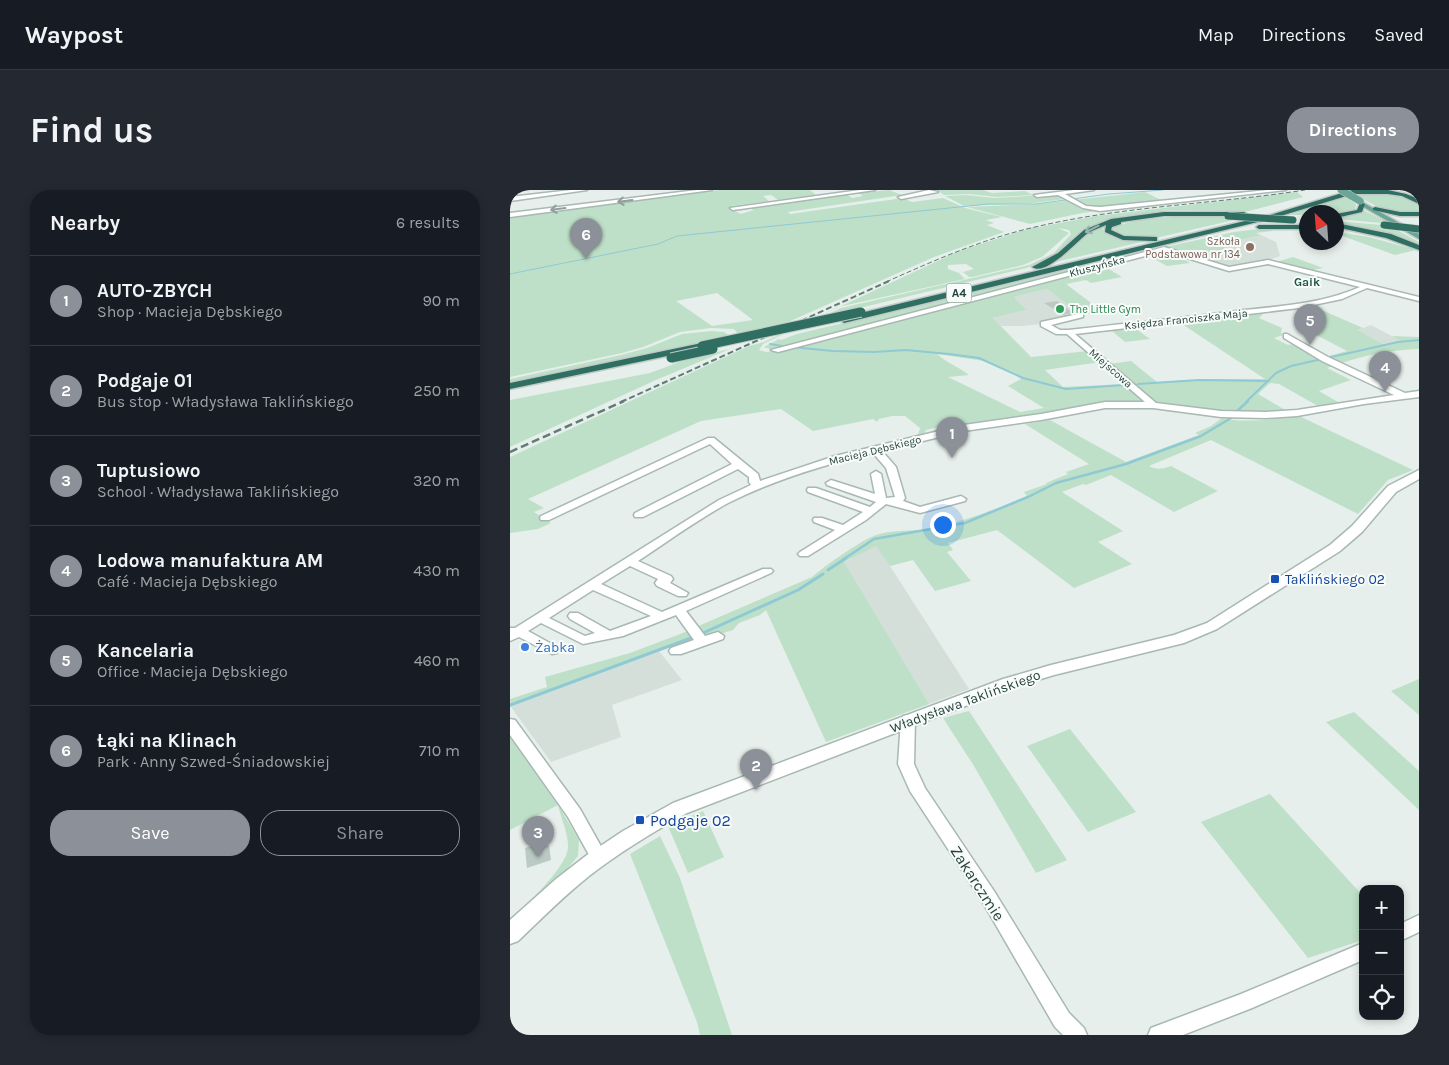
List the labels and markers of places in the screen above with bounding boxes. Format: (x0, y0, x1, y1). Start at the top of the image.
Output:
pin: 6 (570, 218, 602, 259)
place label: Szkoła Podstawowa nr 134 (1145, 235, 1240, 261)
marker: Szkoła Podstawowa nr 134 (1244, 241, 1256, 253)
marker: The Little Gym (1054, 303, 1066, 315)
place label: The Little Gym (1070, 303, 1141, 316)
pin: 5 (1294, 304, 1326, 345)
pin: 4 (1369, 351, 1401, 392)
pin: 1 (936, 417, 968, 458)
place label: Taklińskiego 02 (1285, 571, 1385, 588)
marker: Taklińskiego 02 (1269, 573, 1281, 585)
place label: Żabka (535, 639, 575, 656)
marker: Żabka (519, 641, 531, 653)
pin: 2 (740, 749, 772, 790)
place label: Podgaje 02 (650, 811, 731, 830)
marker: Podgaje 02 (634, 814, 646, 826)
pin: 3 (522, 816, 554, 857)

